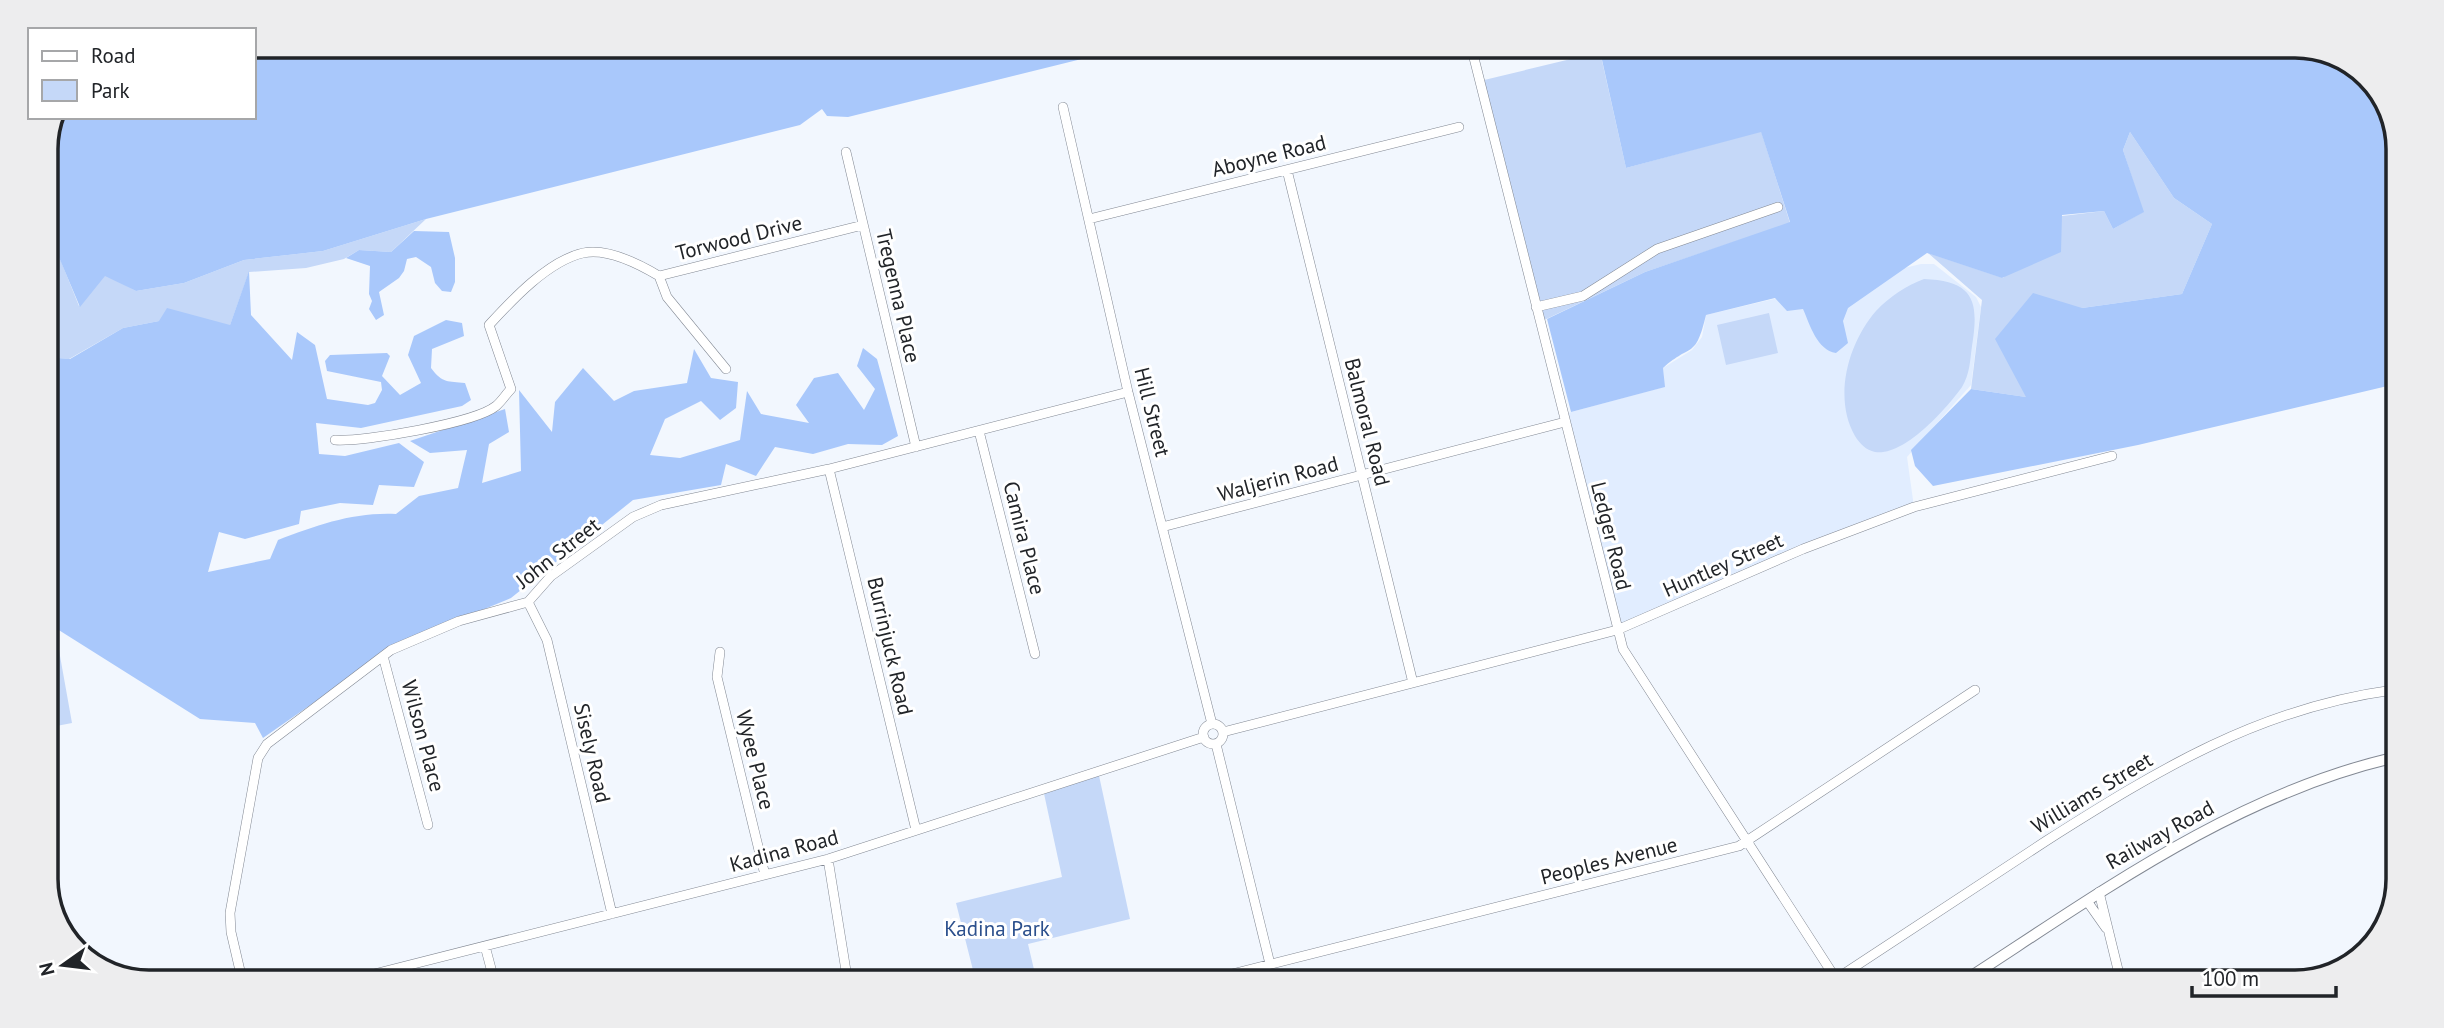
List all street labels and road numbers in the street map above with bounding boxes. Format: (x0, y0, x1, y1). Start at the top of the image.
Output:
street label: Aboyne Road (1209, 128, 1329, 183)
street label: Torwood Drive (673, 209, 805, 266)
street label: Tregenna Place (870, 227, 927, 365)
street label: Balmoral Road (1339, 355, 1396, 489)
street label: Hill Street (1128, 364, 1177, 459)
street label: Waljerin Road (1215, 449, 1341, 508)
street label: Camira Place (997, 478, 1052, 597)
street label: Ledger Road (1585, 479, 1638, 593)
street label: John Street (509, 511, 605, 595)
street label: Huntley Street (1659, 526, 1787, 603)
street label: Burrinjuck Road (861, 574, 919, 718)
street label: Wilson Place (396, 677, 451, 795)
street label: Sisely Road (568, 700, 617, 805)
street label: Wyee Place (730, 707, 781, 812)
street label: Williams Street (2026, 746, 2157, 839)
street label: Railway Road (2101, 794, 2219, 875)
street label: Kadina Road (727, 823, 841, 878)
street label: Peoples Avenue (1538, 830, 1680, 891)

